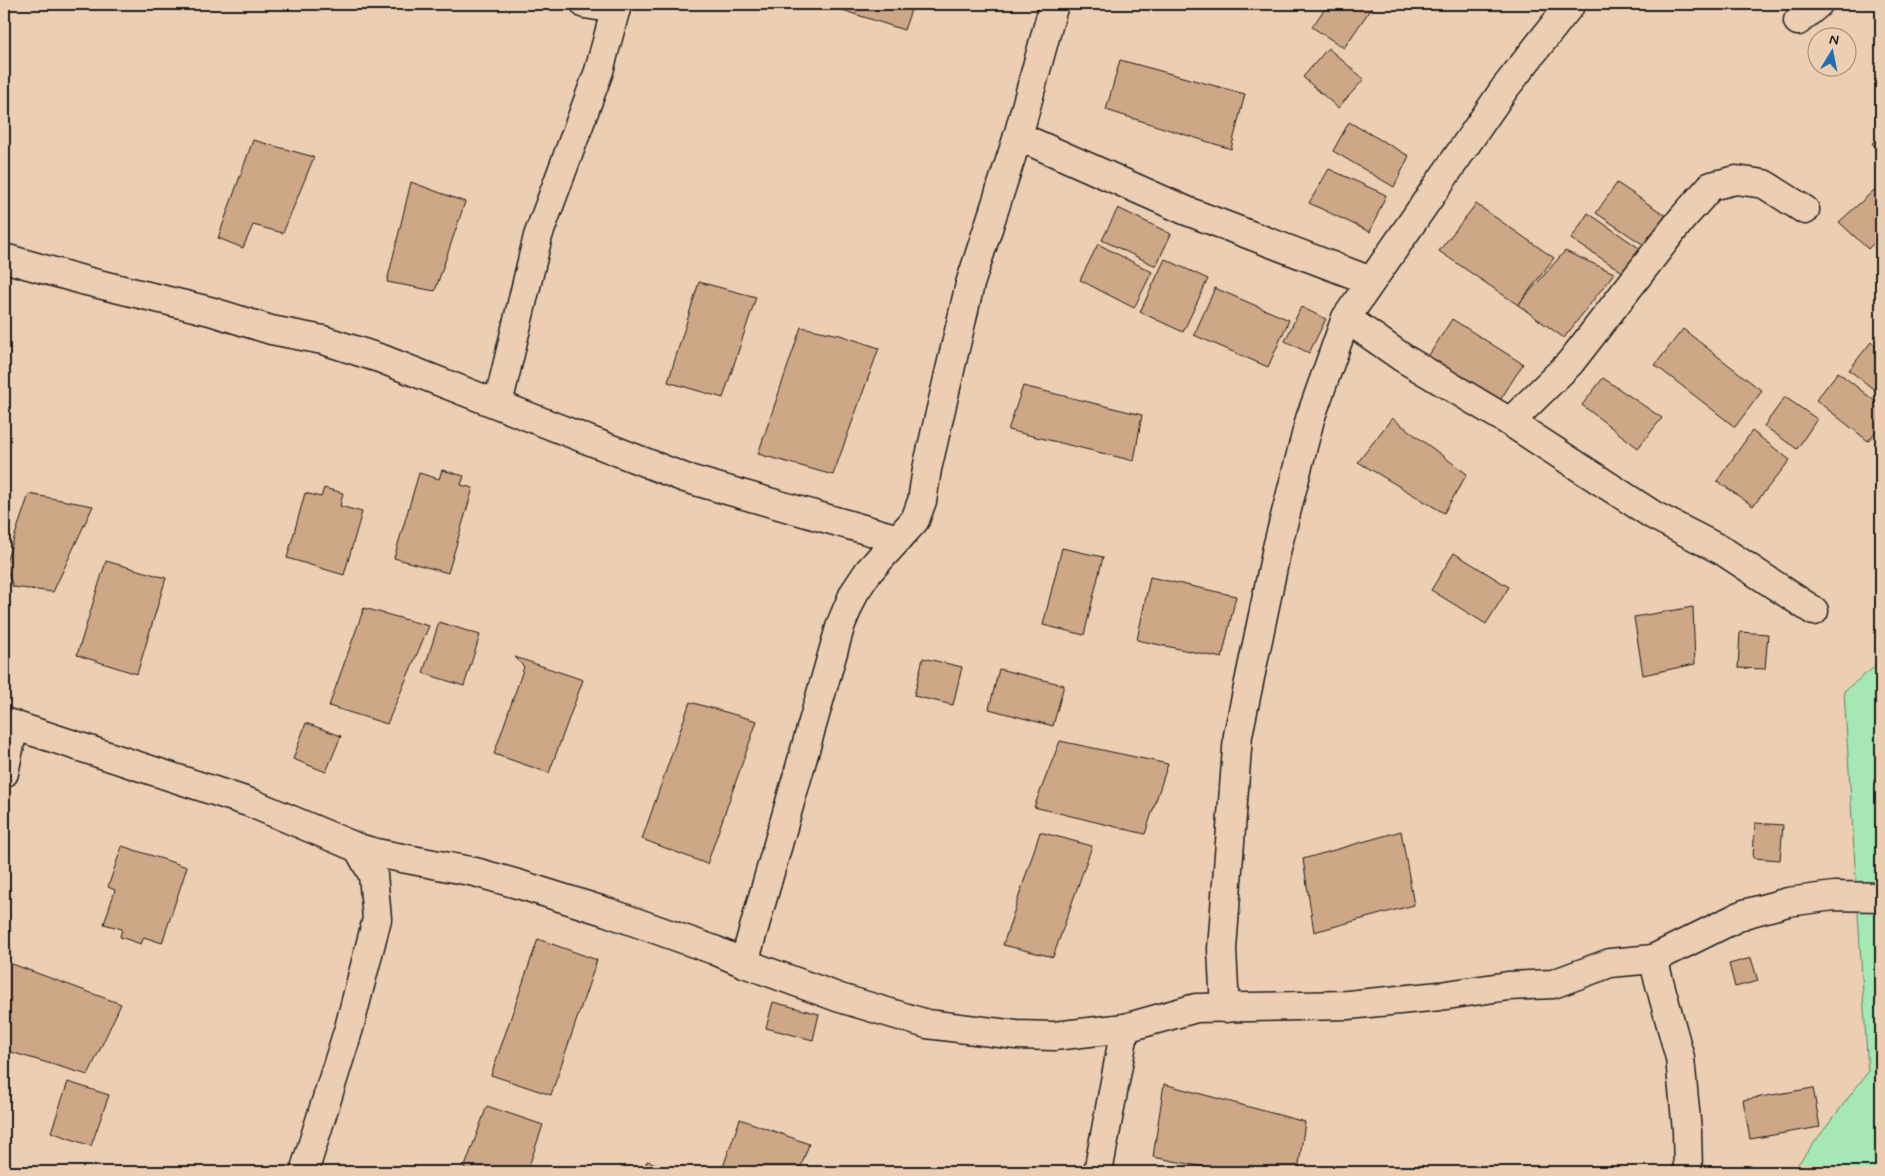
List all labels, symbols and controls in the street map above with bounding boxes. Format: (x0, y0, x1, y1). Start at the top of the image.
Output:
north arrow (1808, 28, 1858, 78)
text: N (1828, 31, 1840, 50)

